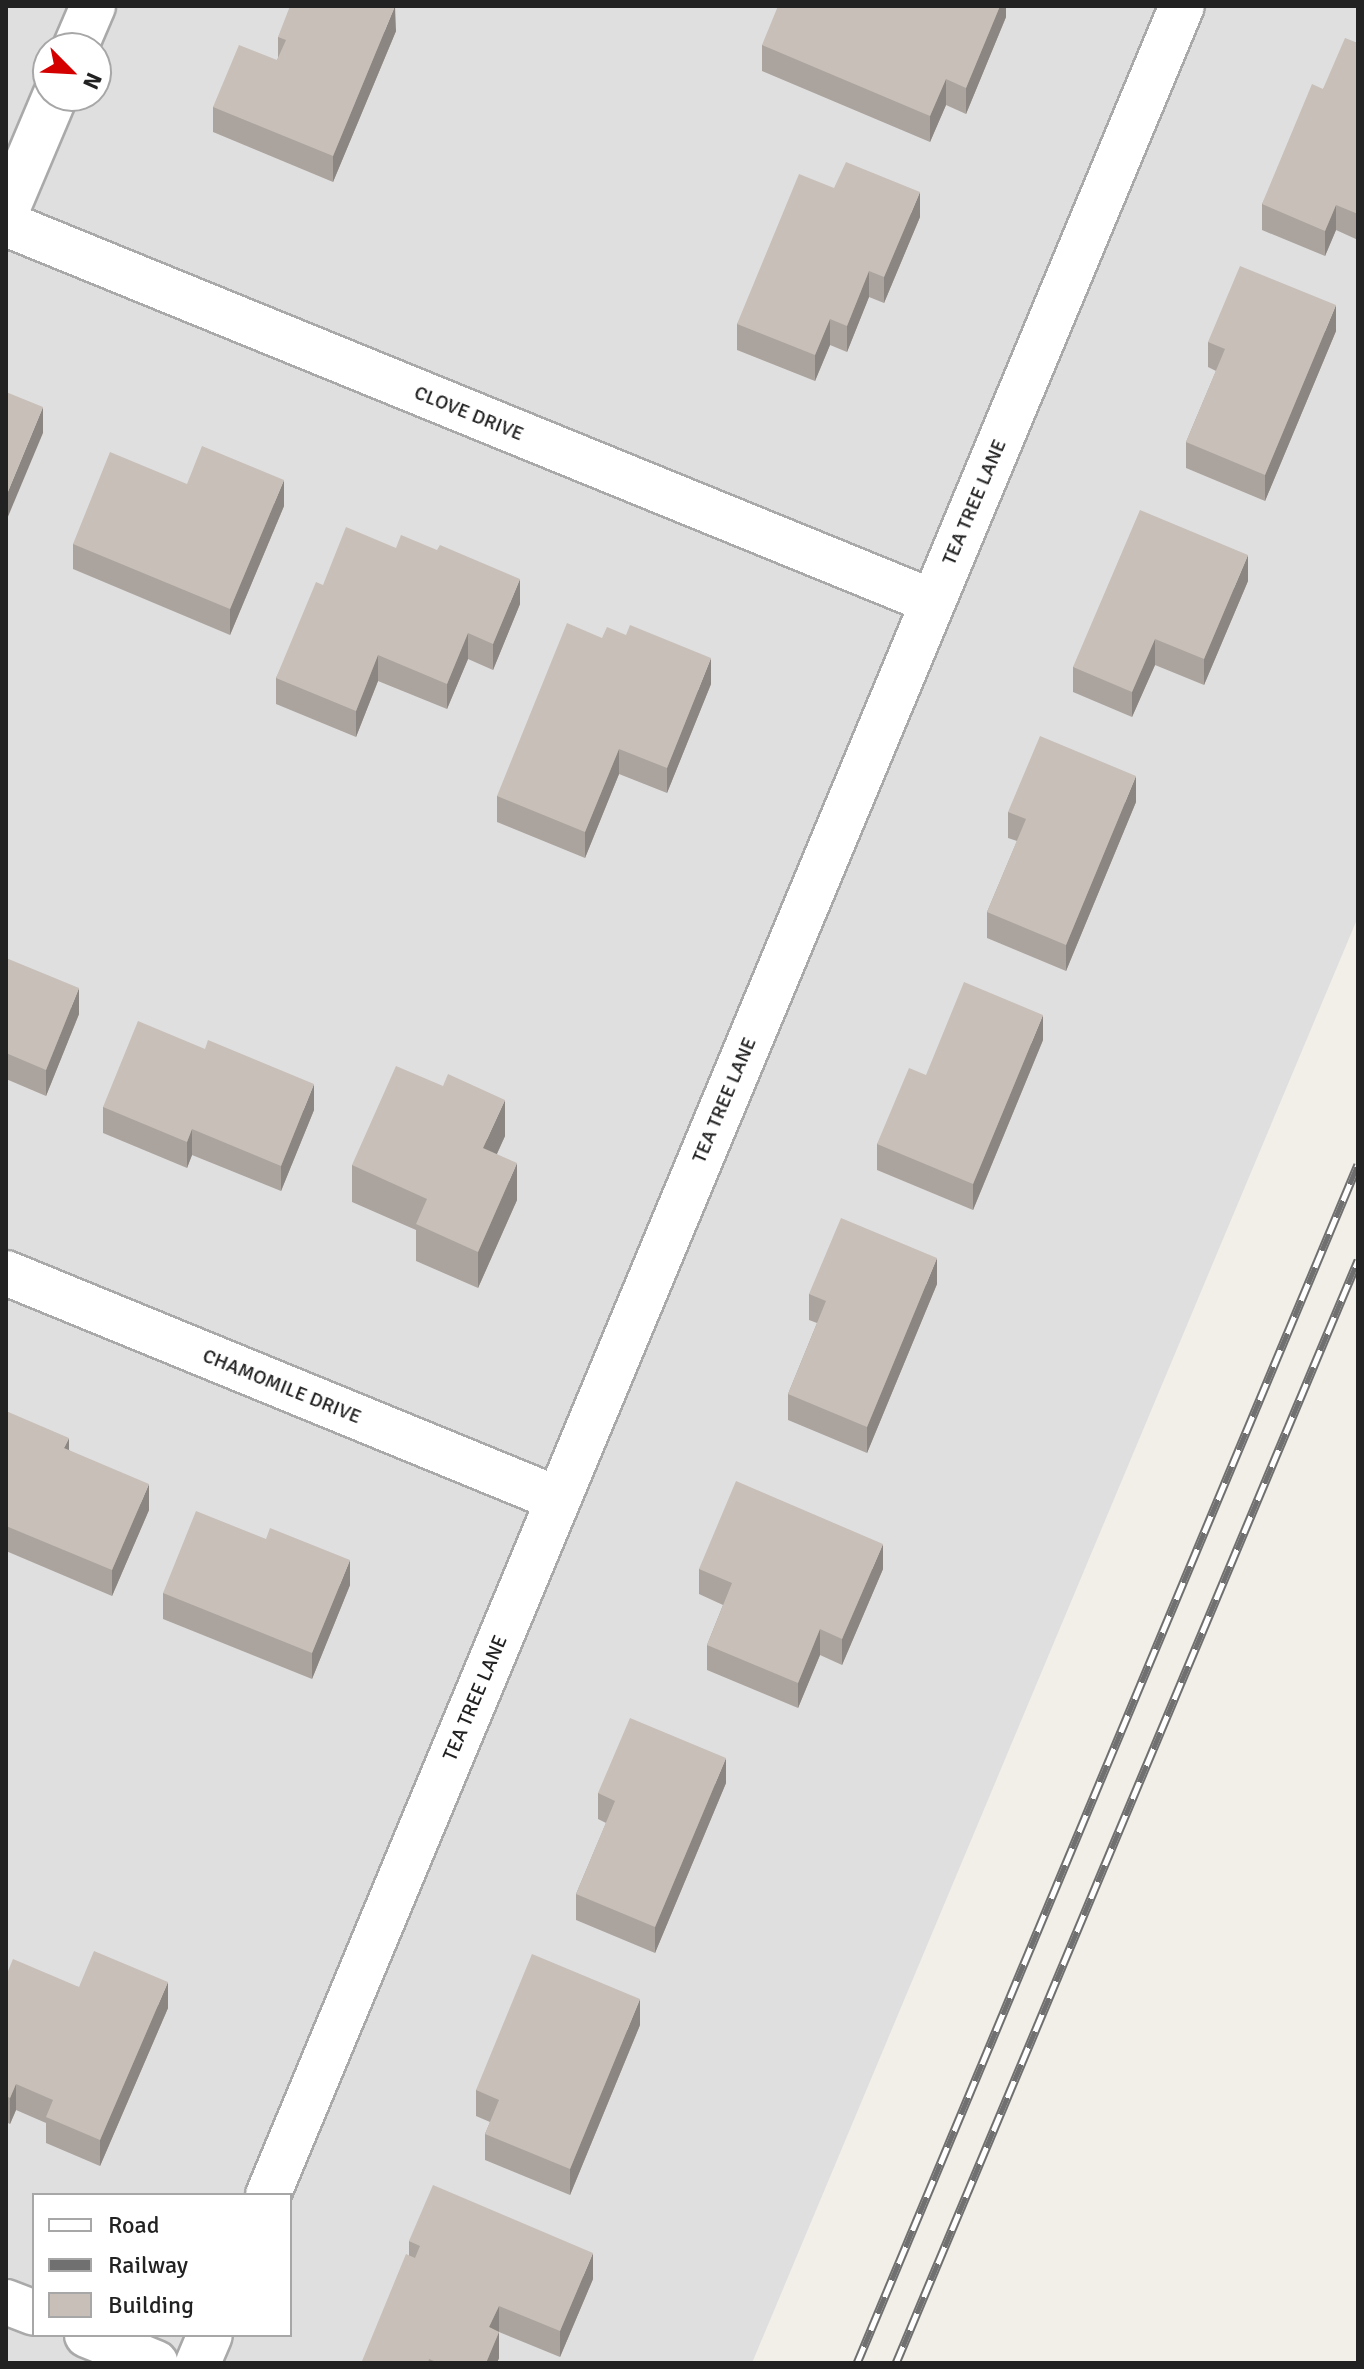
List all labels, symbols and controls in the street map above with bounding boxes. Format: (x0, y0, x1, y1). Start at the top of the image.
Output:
north arrow (32, 32, 112, 112)
text: N (77, 69, 108, 94)
street label: CLOVE DRIVE (411, 380, 527, 446)
street label: TEA TREE LANE (937, 436, 1011, 568)
street label: TEA TREE LANE (687, 1034, 761, 1166)
street label: CHAMOMILE DRIVE (199, 1343, 365, 1429)
street label: TEA TREE LANE (438, 1632, 512, 1764)
legend (32, 2193, 292, 2337)
text: Road (108, 2210, 159, 2240)
text: Railway (108, 2250, 188, 2280)
text: Building (108, 2290, 194, 2320)

